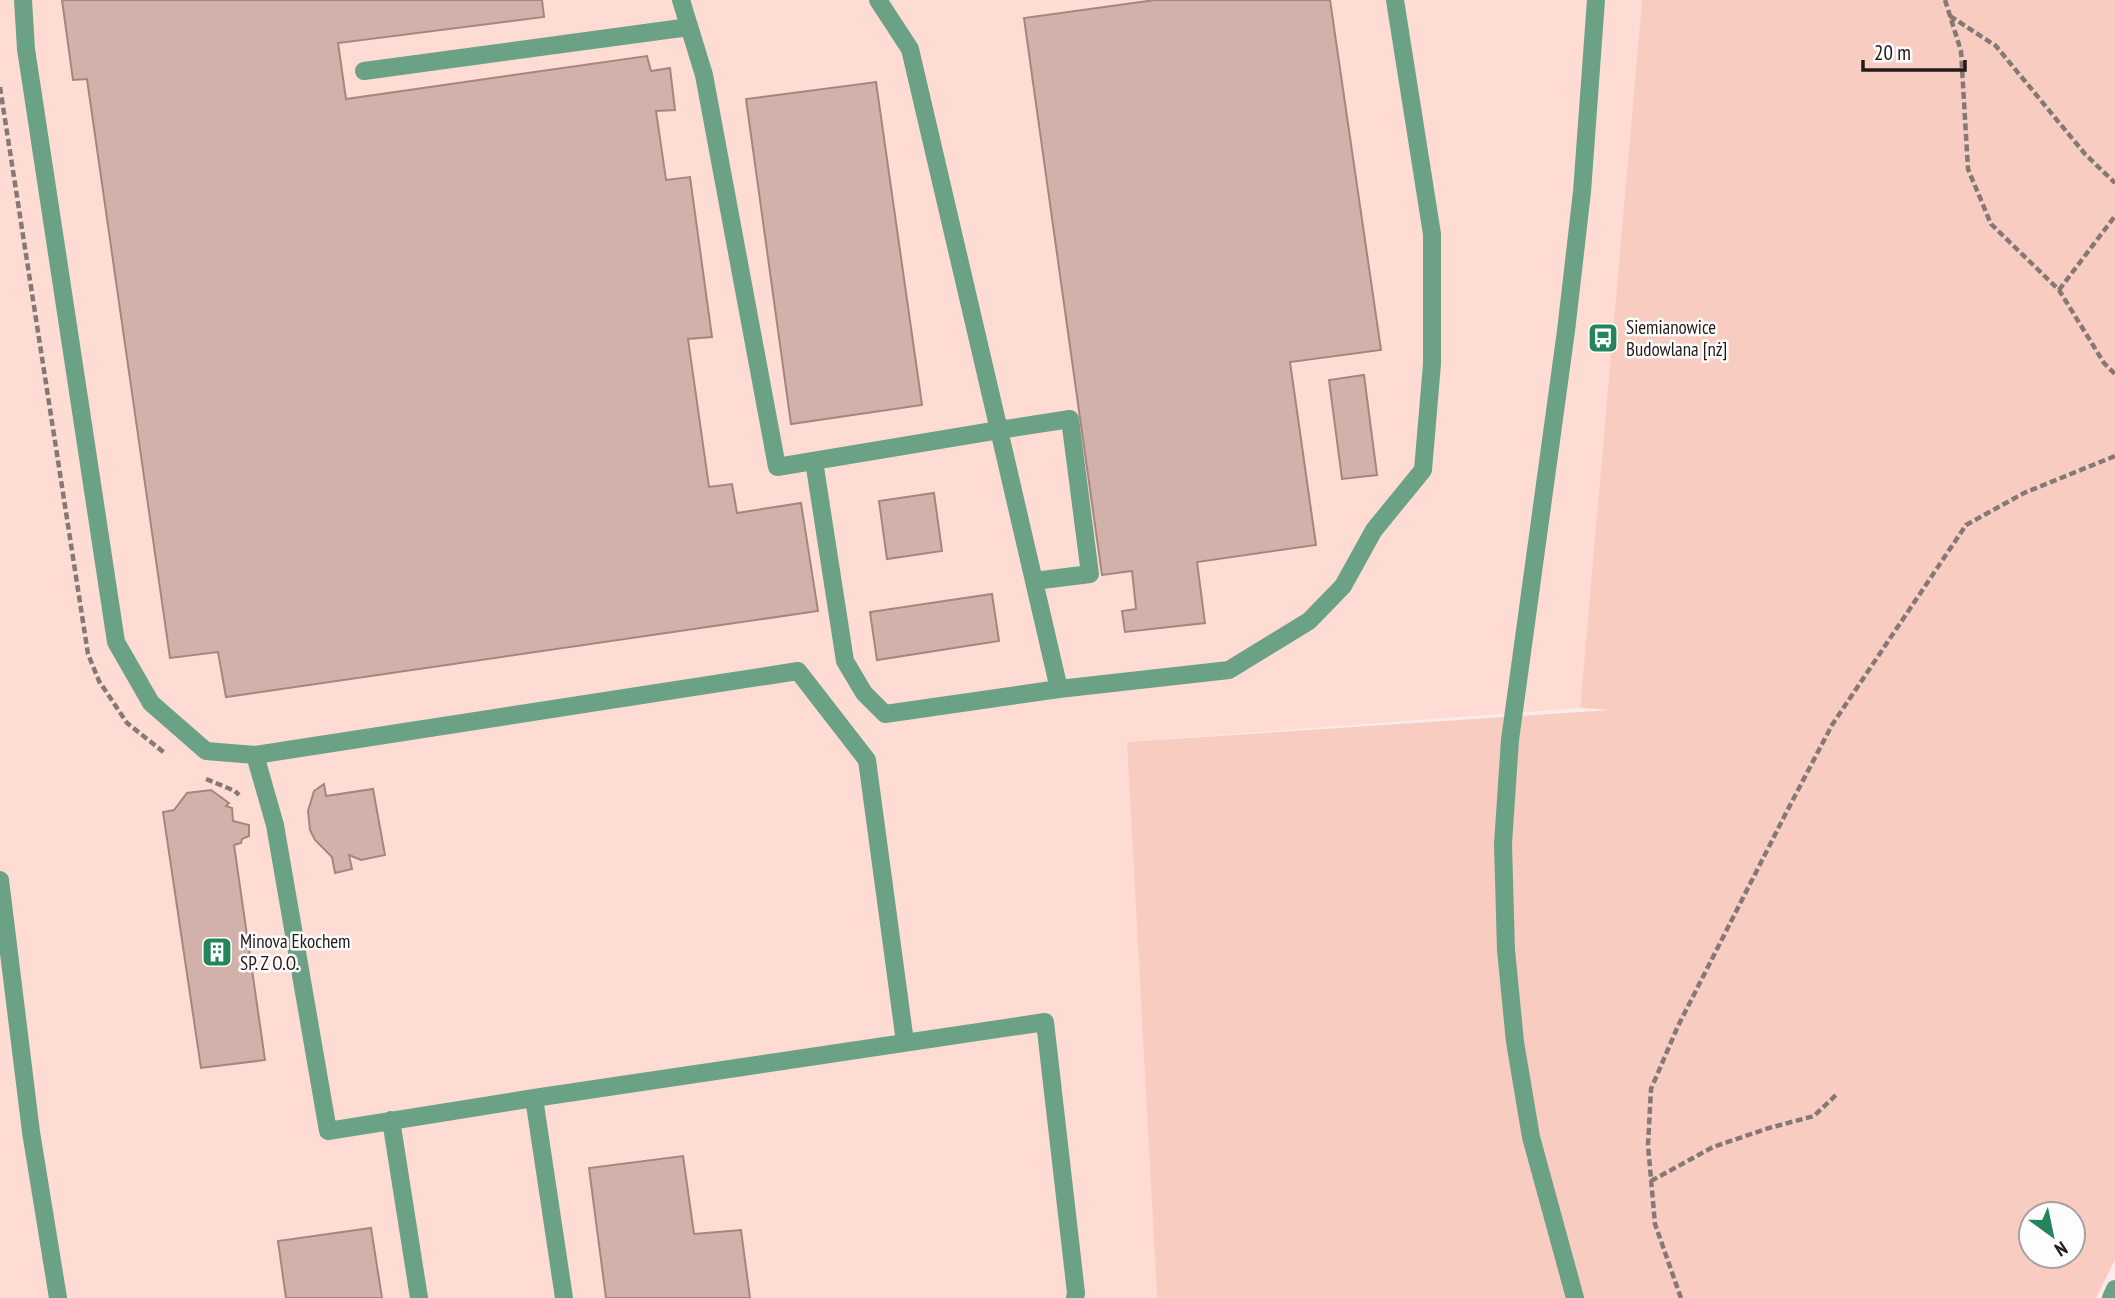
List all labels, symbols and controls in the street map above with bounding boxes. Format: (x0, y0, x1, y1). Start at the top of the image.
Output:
scale bar (1863, 28, 1965, 72)
text: 20 m (1874, 39, 1911, 66)
place label: Siemianowice Budowlana [nż] (1626, 315, 1727, 361)
bus stop icon: Siemianowice Budowlana [nż] (1586, 321, 1620, 355)
place label: Minova Ekochem SP. Z O.O. (240, 929, 350, 975)
building icon: Minova Ekochem SP. Z O.O. (200, 935, 234, 969)
north arrow (2017, 1200, 2087, 1270)
text: N (2050, 1236, 2072, 1262)

